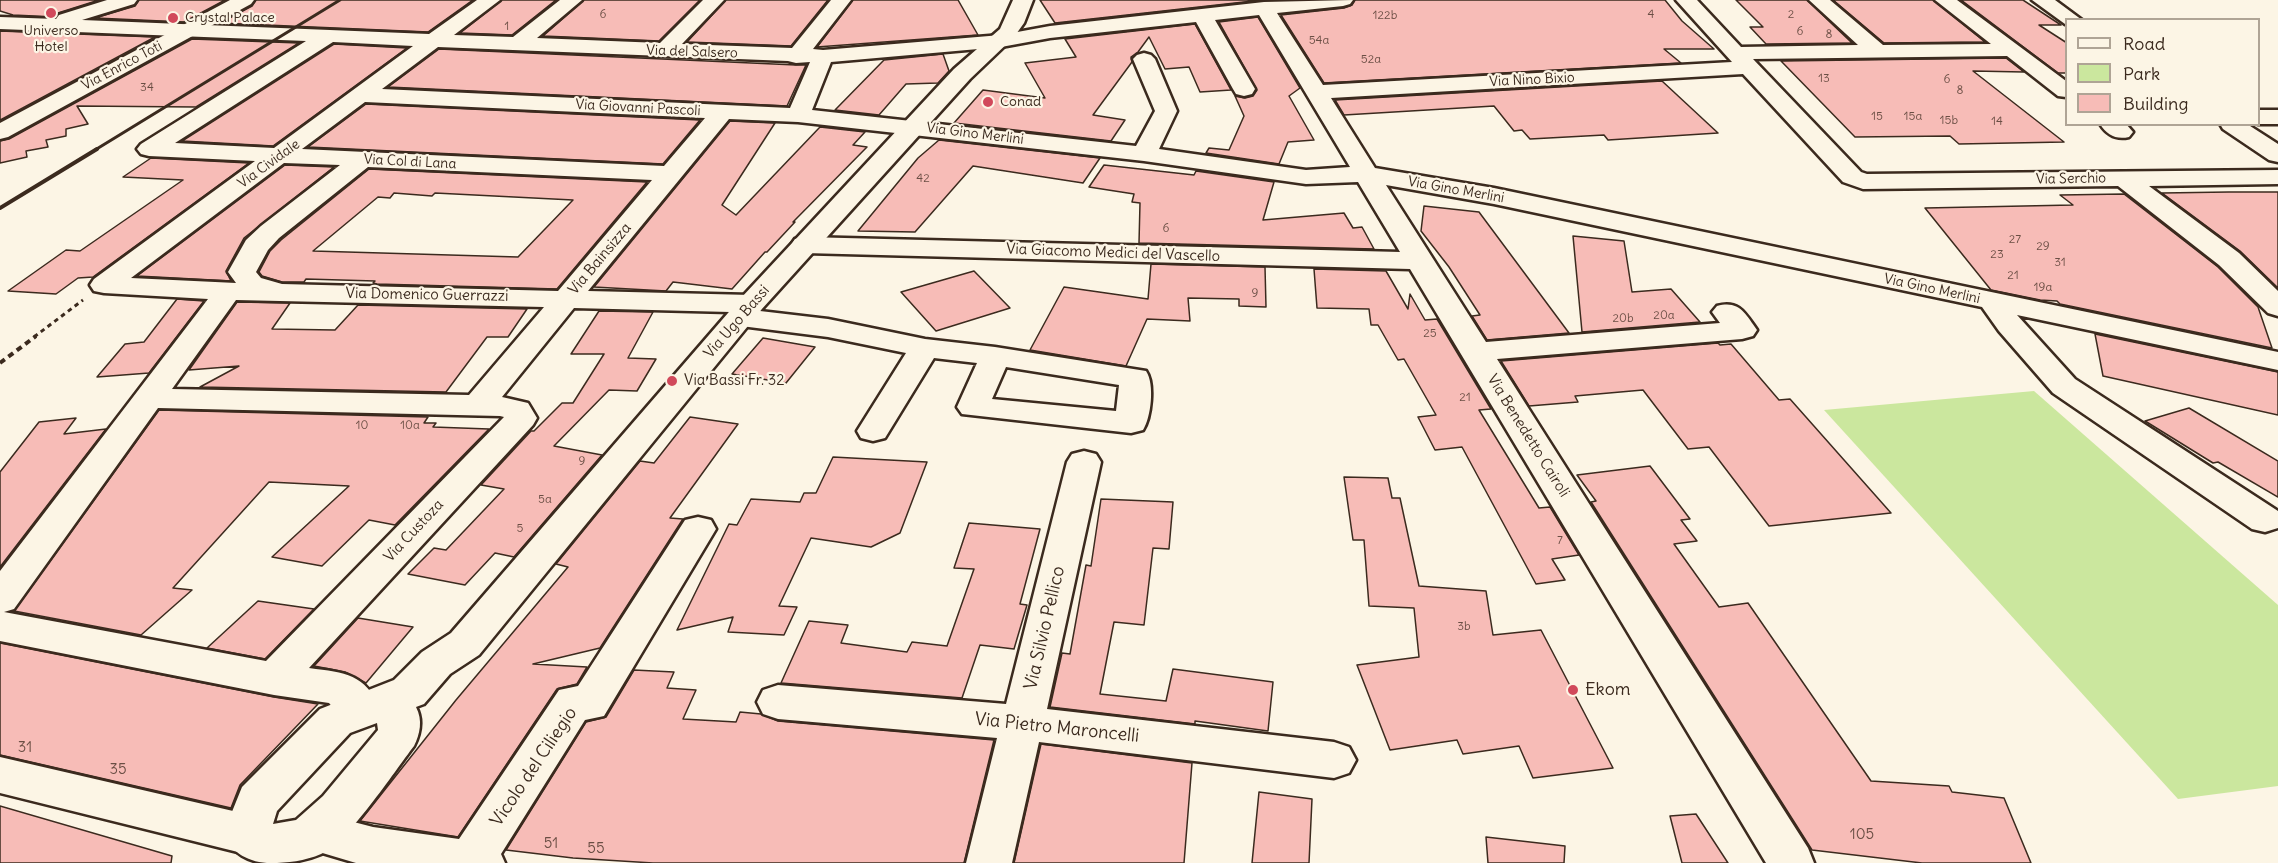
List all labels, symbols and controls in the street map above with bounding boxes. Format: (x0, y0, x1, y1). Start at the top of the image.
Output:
marker: Universo Hotel (44, 6, 58, 20)
house number: 6 (600, 8, 606, 22)
house number: 4 (1648, 8, 1654, 22)
house number: 2 (1788, 8, 1794, 22)
house number: 122b (1373, 9, 1397, 23)
place label: Crystal Palace (185, 10, 275, 26)
marker: Crystal Palace (166, 11, 180, 25)
legend (2065, 18, 2260, 126)
house number: 1 (505, 20, 509, 34)
place label: Universo Hotel (24, 23, 78, 56)
house number: 6 (1797, 25, 1803, 39)
house number: 8 (1826, 28, 1832, 42)
text: Road (2123, 32, 2165, 55)
house number: 54a (1309, 34, 1329, 48)
street label: Via Enrico Toti (79, 38, 165, 94)
street label: Via del Salsero (646, 42, 738, 62)
house number: 52a (1361, 53, 1381, 67)
text: Park (2123, 62, 2160, 85)
street label: Via Nino Bixio (1489, 69, 1575, 91)
house number: 13 (1818, 72, 1830, 86)
house number: 6 (1944, 73, 1950, 87)
house number: 34 (140, 81, 154, 95)
house number: 8 (1957, 84, 1963, 98)
text: Building (2123, 92, 2188, 115)
place label: Conad (1000, 94, 1041, 110)
marker: Conad (981, 95, 995, 109)
street label: Via Giovanni Pascoli (575, 96, 701, 120)
house number: 15 (1871, 110, 1883, 124)
house number: 15a (1904, 110, 1922, 124)
house number: 15b (1940, 114, 1958, 128)
house number: 14 (1991, 115, 2003, 129)
street label: Via Gino Merlini (925, 120, 1025, 148)
street label: Via Cividale (235, 136, 303, 192)
street label: Via Col di Lana (363, 151, 457, 173)
street label: Via Serchio (2036, 170, 2106, 188)
house number: 42 (916, 172, 930, 186)
street label: Via Gino Merlini (1406, 173, 1506, 207)
street label: Via Bainsizza (565, 219, 635, 299)
house number: 6 (1163, 222, 1169, 236)
house number: 27 (2009, 233, 2021, 247)
street label: Via Giacomo Medici del Vascello (1006, 240, 1220, 266)
house number: 29 (2036, 240, 2050, 254)
house number: 23 (1990, 248, 2004, 262)
house number: 31 (2054, 256, 2066, 270)
house number: 21 (2007, 269, 2019, 283)
street label: Via Gino Merlini (1882, 271, 1982, 307)
house number: 19a (2034, 281, 2052, 295)
street label: Via Ugo Bassi (700, 282, 774, 362)
street label: Via Domenico Guerrazzi (346, 285, 508, 305)
house number: 9 (1252, 287, 1258, 301)
house number: 20a (1653, 309, 1675, 323)
house number: 20b (1612, 312, 1634, 326)
house number: 25 (1423, 327, 1437, 341)
street label: Via Benedetto Cairoli (1483, 371, 1573, 501)
place label: Via Bassi Fr. 32 (684, 372, 784, 390)
marker: Via Bassi Fr. 32 (665, 374, 679, 388)
house number: 21 (1459, 391, 1471, 405)
house number: 10 (356, 419, 368, 433)
house number: 10a (400, 419, 420, 433)
house number: 9 (579, 455, 585, 469)
house number: 5a (538, 493, 552, 507)
street label: Via Custoza (380, 496, 448, 566)
house number: 5 (517, 522, 523, 536)
house number: 7 (1557, 534, 1563, 548)
street label: Via Silvio Pellico (1020, 564, 1070, 692)
house number: 3b (1457, 620, 1471, 634)
place label: Ekom (1585, 679, 1631, 701)
marker: Ekom (1566, 683, 1580, 697)
street label: Vicolo del Ciliegio (486, 703, 582, 831)
street label: Via Pietro Maroncelli (974, 709, 1140, 747)
house number: 31 (18, 739, 32, 757)
house number: 35 (109, 761, 127, 779)
house number: 105 (1850, 826, 1874, 844)
house number: 51 (544, 835, 558, 853)
house number: 55 (587, 840, 605, 858)

